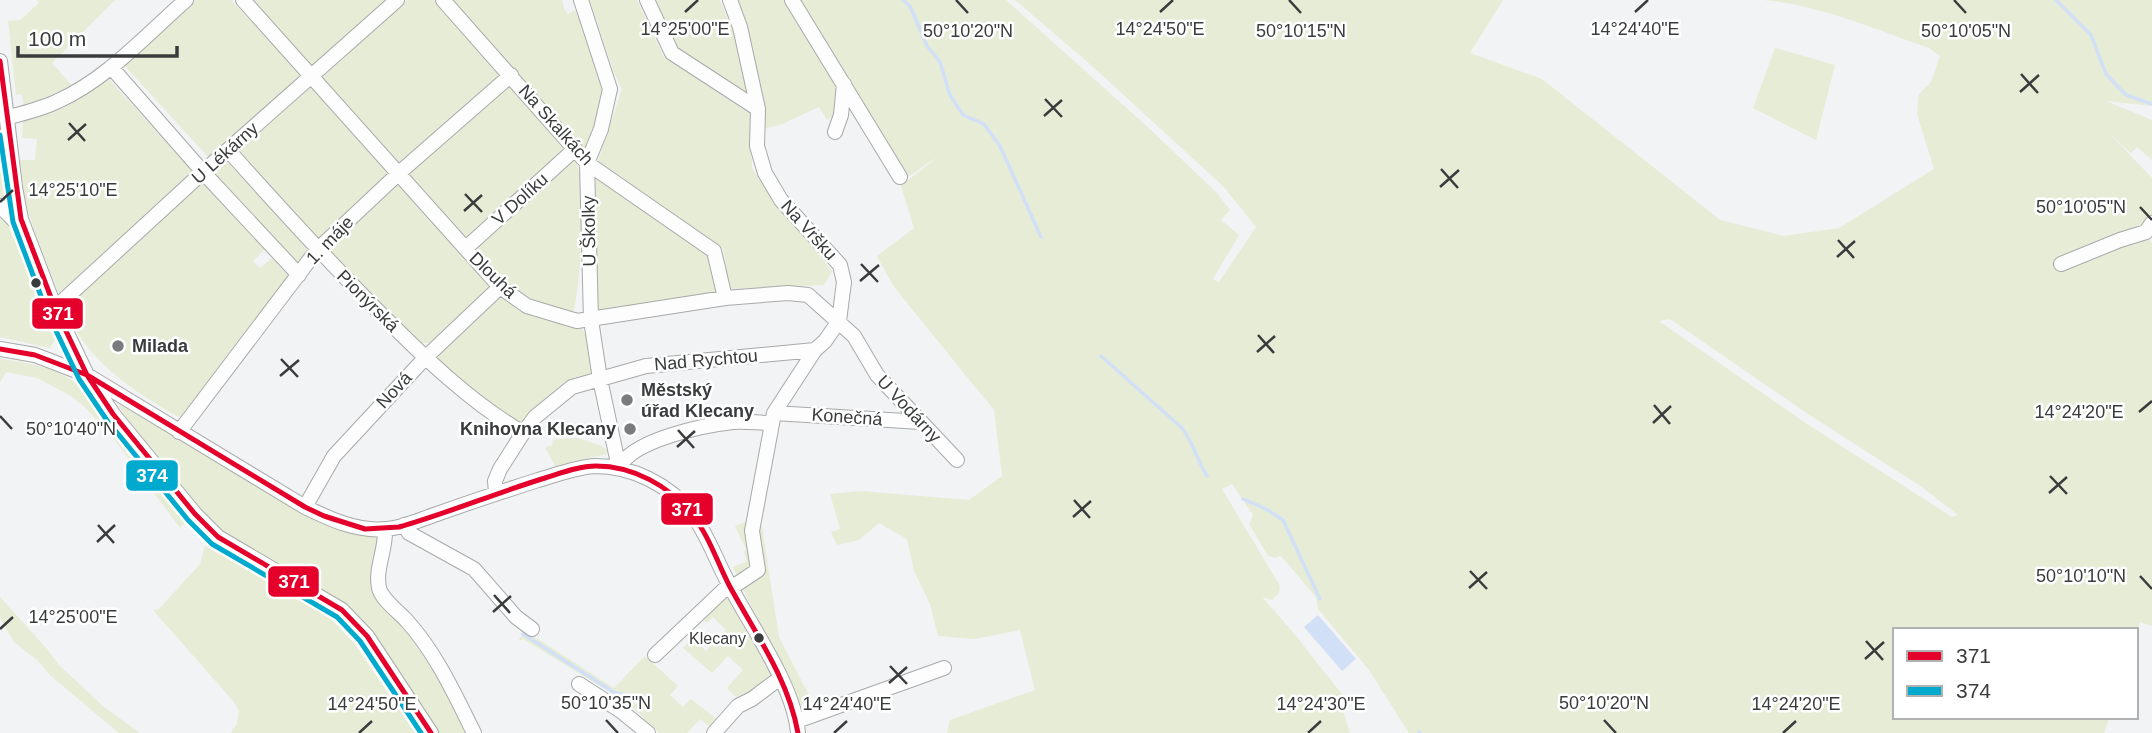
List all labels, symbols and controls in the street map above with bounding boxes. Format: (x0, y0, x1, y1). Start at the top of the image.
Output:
scale bar (18, 14, 177, 58)
text: 14°25'00"E (640, 19, 730, 39)
text: 14°24'50"E (1115, 19, 1205, 39)
text: 14°24'40"E (1590, 19, 1680, 39)
text: 50°10'20"N (923, 21, 1013, 41)
text: 50°10'15"N (1256, 21, 1346, 41)
text: 50°10'05"N (1921, 21, 2011, 41)
text: 100 m (28, 27, 86, 50)
street label: Na Skalkách (515, 81, 597, 169)
street label: U Lékárny (188, 118, 262, 188)
street label: V Dolíku (488, 169, 552, 229)
text: 14°25'10"E (28, 180, 118, 200)
street label: U Školky (577, 195, 600, 267)
street label: Na Vršku (777, 196, 841, 264)
text: 50°10'05"N (2036, 197, 2126, 217)
street label: 1. máje (302, 212, 358, 268)
street label: Dlouhá (466, 248, 521, 303)
street label: Pionýrská (333, 266, 404, 337)
unlabelled marker (29, 276, 43, 290)
line badge: 371 (31, 297, 84, 330)
text: 371 (42, 303, 74, 324)
place label: Milada (132, 336, 189, 356)
marker: Milada (110, 338, 126, 354)
street label: Nad Rychtou (653, 346, 759, 374)
street label: Nová (372, 367, 416, 412)
street label: U Vodárny (873, 371, 945, 447)
place label: Městský úřad Klecany (641, 380, 754, 421)
marker: Městský úřad Klecany (619, 392, 635, 408)
text: 14°24'20"E (2034, 402, 2124, 422)
street label: Konečná (811, 405, 884, 430)
text: 50°10'40"N (26, 419, 116, 439)
place label: Knihovna Klecany (460, 419, 616, 439)
marker: Knihovna Klecany (622, 421, 638, 437)
line badge: 374 (125, 459, 179, 492)
text: 374 (136, 465, 168, 486)
line badge: 371 (660, 492, 714, 526)
text: 371 (671, 499, 703, 520)
line badge: 371 (267, 565, 320, 598)
text: 50°10'10"N (2036, 566, 2126, 586)
text: 371 (278, 571, 310, 592)
text: 14°25'00"E (28, 607, 118, 627)
legend (1893, 628, 2138, 719)
place label: Klecany (689, 630, 746, 647)
marker: Klecany (752, 631, 766, 645)
text: 371 (1956, 644, 1991, 667)
text: 374 (1956, 679, 1991, 702)
text: 50°10'35"N (561, 693, 651, 713)
text: 50°10'20"N (1559, 693, 1649, 713)
text: 14°24'50"E (327, 694, 417, 714)
text: 14°24'40"E (802, 694, 892, 714)
text: 14°24'30"E (1276, 694, 1366, 714)
text: 14°24'20"E (1751, 694, 1841, 714)

